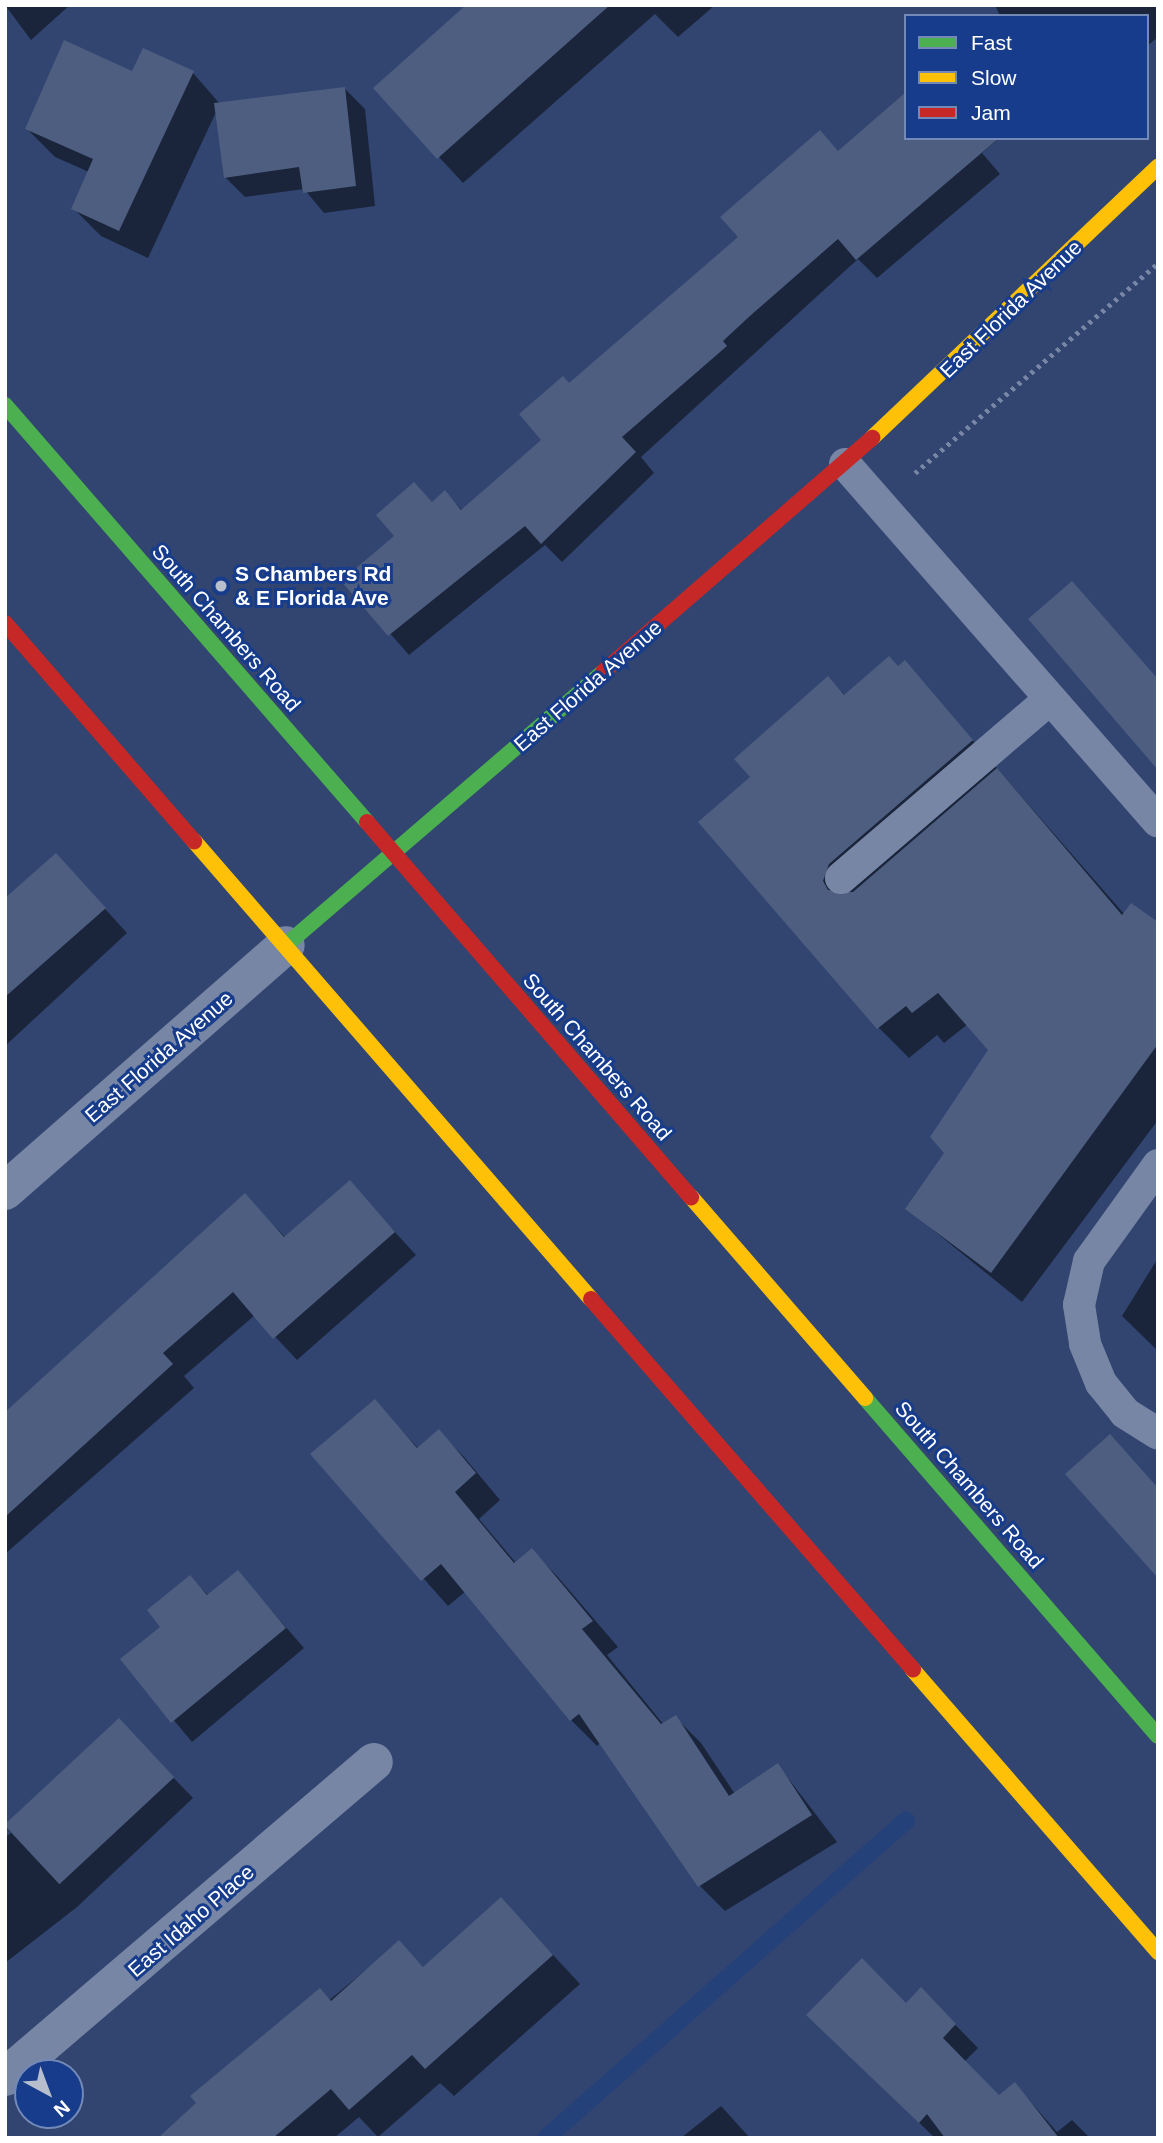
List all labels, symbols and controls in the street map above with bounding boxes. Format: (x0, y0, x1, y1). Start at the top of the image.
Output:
legend (904, 14, 1149, 140)
text: Fast (971, 31, 1012, 54)
text: Slow (971, 66, 1017, 89)
text: Jam (971, 101, 1011, 124)
street label: East Florida Avenue (934, 234, 1088, 384)
street label: South Chambers Road (146, 539, 306, 717)
place label: S Chambers Rd & E Florida Ave (235, 561, 391, 611)
marker: S Chambers Rd & E Florida Ave (213, 578, 229, 594)
street label: East Florida Avenue (509, 615, 667, 757)
street label: South Chambers Road (517, 968, 677, 1146)
street label: East Florida Avenue (80, 986, 238, 1128)
street label: South Chambers Road (889, 1396, 1049, 1574)
street label: East Idaho Place (123, 1859, 259, 1983)
north arrow (14, 2059, 84, 2129)
text: N (50, 2096, 74, 2121)

